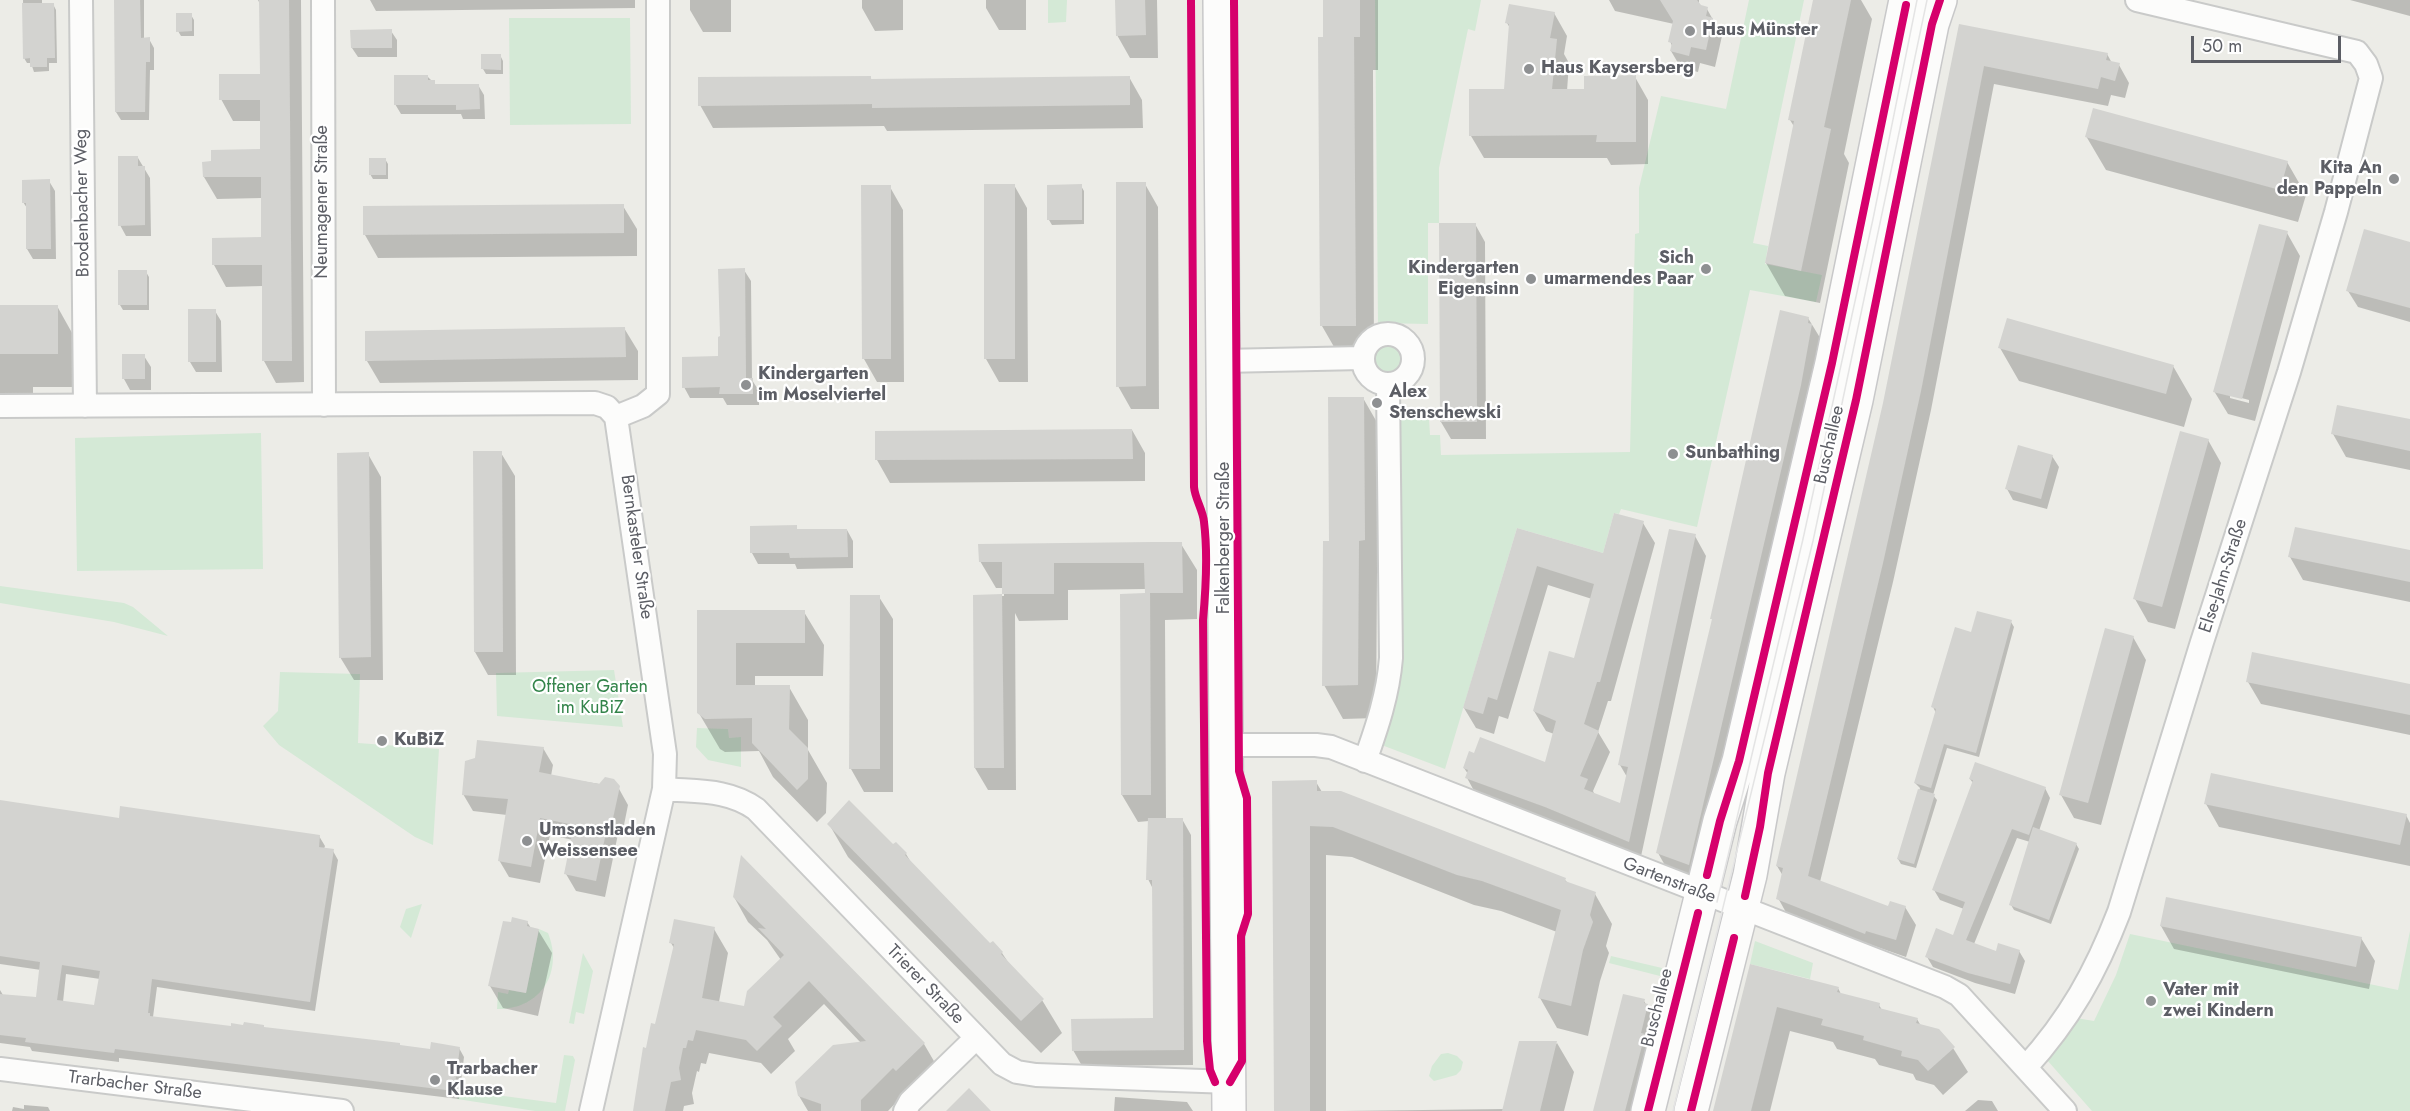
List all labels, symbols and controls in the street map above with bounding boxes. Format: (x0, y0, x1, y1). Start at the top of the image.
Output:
place label: Haus Münster (1702, 20, 1818, 42)
marker: Haus Münster (1683, 24, 1697, 38)
scale bar (2194, 24, 2344, 62)
text: 50 m (2202, 33, 2242, 59)
place label: Haus Kaysersberg (1541, 58, 1694, 80)
marker: Haus Kaysersberg (1522, 62, 1536, 76)
street label: Neumagener Straße (312, 125, 334, 279)
street label: Brodenbacher Weg (71, 129, 95, 277)
place label: Kita An den Pappeln (2277, 158, 2382, 201)
marker: Kita An den Pappeln (2387, 172, 2401, 186)
place label: Sich umarmendes Paar (1544, 248, 1694, 290)
place label: Kindergarten Eigensinn (1408, 258, 1519, 300)
marker: Sich umarmendes Paar (1699, 262, 1713, 276)
marker: Kindergarten Eigensinn (1524, 272, 1538, 286)
place label: Kindergarten im Moselviertel (758, 364, 886, 406)
marker: Kindergarten im Moselviertel (739, 378, 753, 392)
place label: Alex Stenschewski (1389, 382, 1501, 424)
marker: Alex Stenschewski (1370, 396, 1384, 410)
street label: Buschallee (1810, 403, 1850, 487)
place label: Sunbathing (1685, 443, 1780, 465)
marker: Sunbathing (1666, 447, 1680, 461)
street label: Falkenberger Straße (1214, 462, 1236, 614)
street label: Bernkasteler Straße (615, 473, 657, 621)
street label: Else-Jahn-Straße (2195, 516, 2253, 636)
park label: Offener Garten im KuBiZ (532, 677, 648, 720)
place label: KuBiZ (394, 730, 444, 752)
marker: KuBiZ (375, 734, 389, 748)
place label: Umsonstladen Weissensee (539, 820, 656, 862)
marker: Umsonstladen Weissensee (520, 834, 534, 848)
street label: Gartenstraße (1620, 853, 1718, 909)
street label: Trierer Straße (882, 941, 968, 1029)
street label: Buschallee (1638, 966, 1678, 1050)
place label: Vater mit zwei Kindern (2163, 980, 2274, 1022)
marker: Vater mit zwei Kindern (2144, 994, 2158, 1008)
place label: Trarbacher Klause (447, 1059, 538, 1102)
street label: Trarbacher Straße (67, 1067, 203, 1105)
marker: Trarbacher Klause (428, 1073, 442, 1087)

